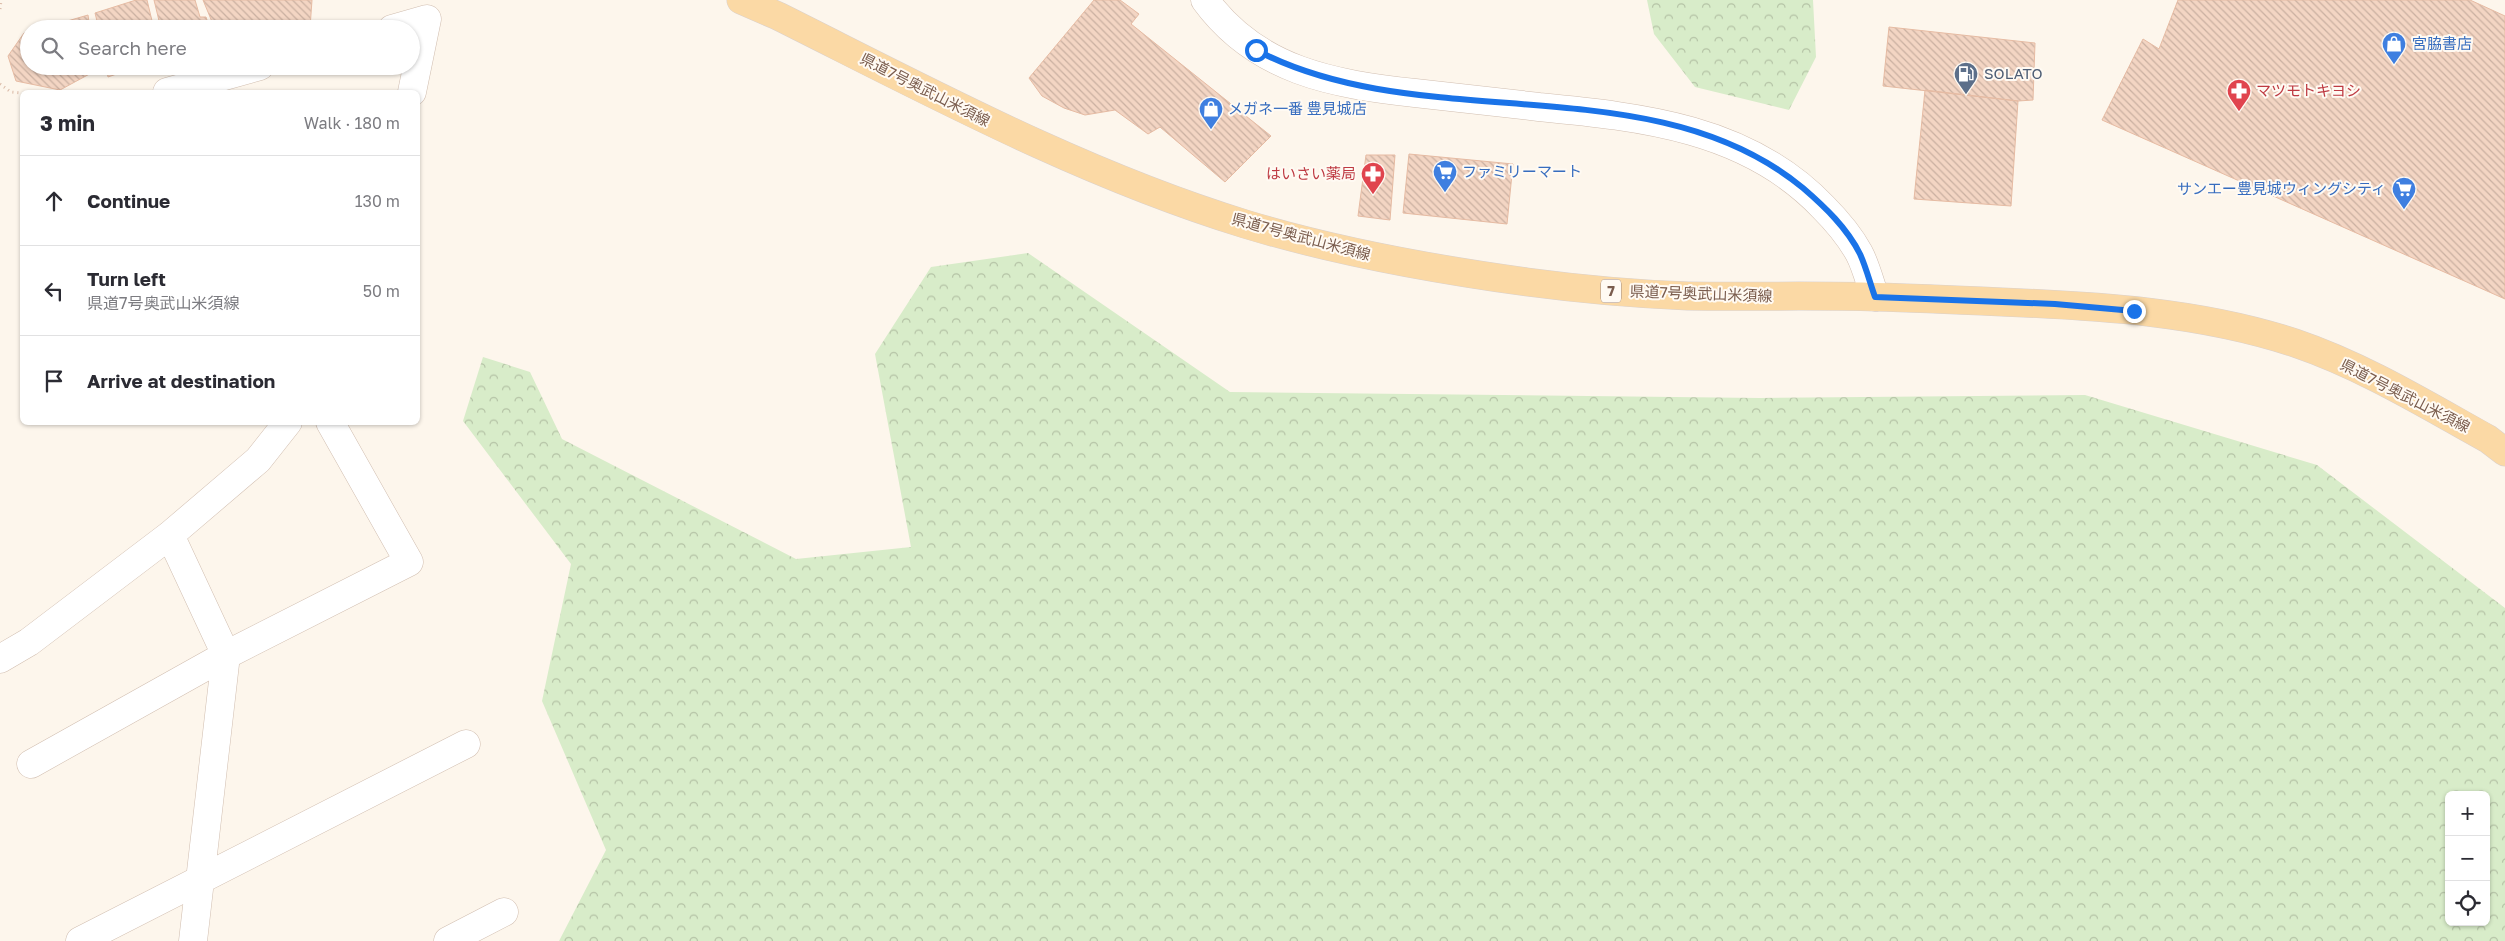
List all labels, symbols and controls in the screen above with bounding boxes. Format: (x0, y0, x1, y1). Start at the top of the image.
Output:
search box (20, 20, 420, 75)
shop icon: 宮脇書店 (2381, 31, 2407, 65)
icon: search (38, 34, 66, 62)
place label: 宮脇書店 (2412, 34, 2472, 52)
text: Search here (78, 36, 187, 59)
route start (1245, 39, 1268, 62)
street label: 県道7号奥武山米須線 (858, 49, 993, 130)
fuel station icon: SOLATO (1953, 61, 1979, 95)
place label: SOLATO (1984, 64, 2043, 82)
pharmacy icon: マツモトキヨシ (2226, 78, 2252, 112)
place label: マツモトキヨシ (2256, 81, 2361, 99)
shop icon: メガネ一番 豊見城店 (1198, 96, 1224, 130)
place label: メガネ一番 豊見城店 (1228, 99, 1367, 117)
text: 3 min (40, 110, 95, 136)
text: Walk · 180 m (304, 113, 400, 133)
supermarket icon: ファミリーマート (1432, 159, 1458, 193)
pharmacy icon: はいさい薬局 (1360, 161, 1386, 195)
place label: ファミリーマート (1462, 162, 1582, 180)
place label: はいさい薬局 (1266, 164, 1356, 182)
supermarket icon: サンエー豊見城ウィングシティ (2391, 176, 2417, 210)
place label: サンエー豊見城ウィングシティ (2177, 179, 2386, 197)
icon: ahead (40, 187, 68, 215)
text: Continue (87, 189, 170, 212)
text: 130 m (355, 191, 400, 211)
street label: 県道7号奥武山米須線 (1230, 209, 1373, 263)
text: Turn left (87, 267, 166, 290)
icon: left (40, 277, 68, 305)
road number: 7 (1601, 280, 1621, 302)
text: 50 m (363, 281, 400, 301)
street label: 県道7号奥武山米須線 (1629, 282, 1773, 304)
text: 県道7号奥武山米須線 (87, 293, 239, 313)
route end (2123, 300, 2146, 323)
street label: 県道7号奥武山米須線 (2338, 355, 2473, 436)
icon: arrive (40, 367, 68, 395)
text: Arrive at destination (87, 369, 275, 392)
map controls (2445, 791, 2490, 926)
button: + (2445, 791, 2490, 836)
button: − (2445, 836, 2490, 881)
button: locate (2445, 881, 2490, 926)

